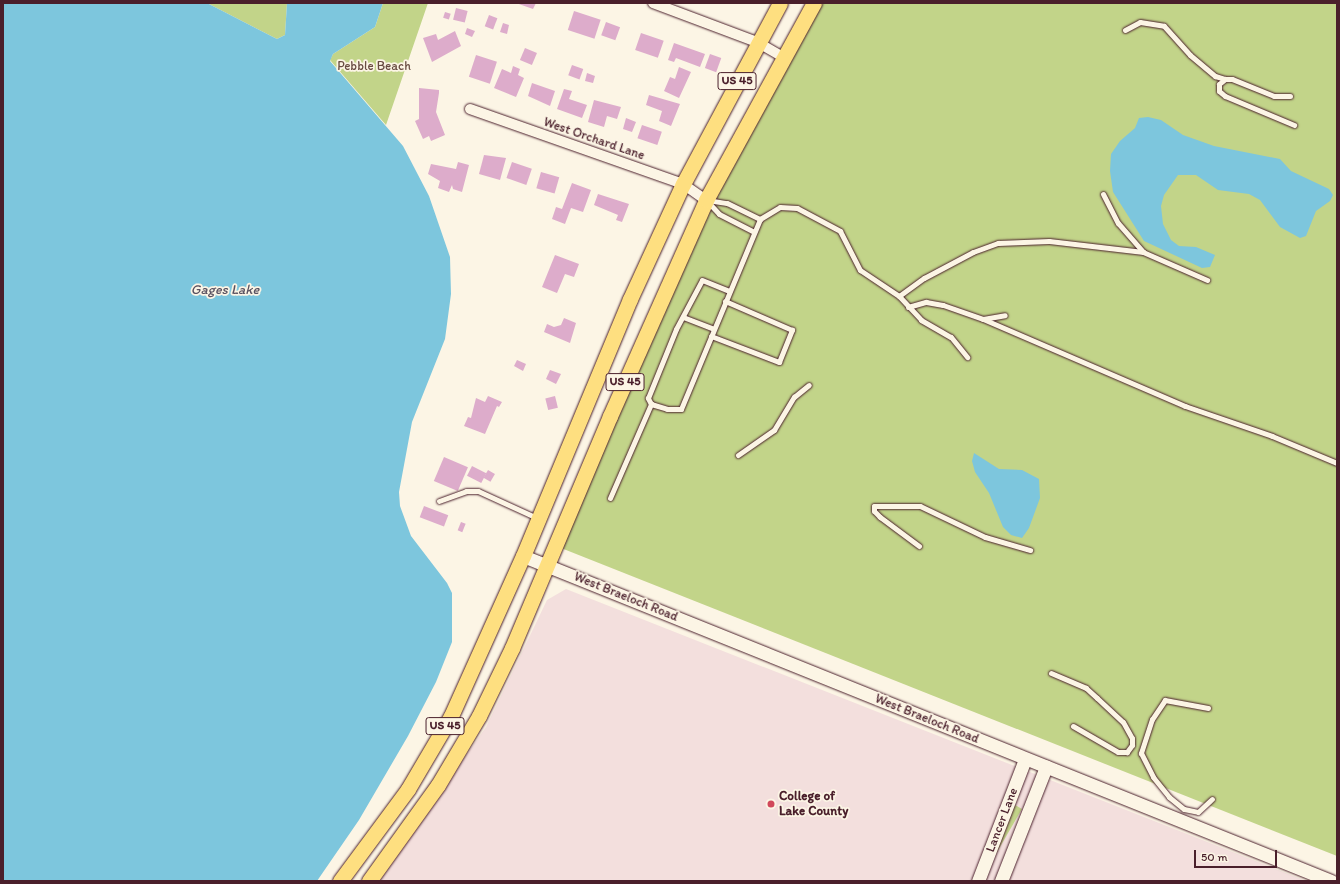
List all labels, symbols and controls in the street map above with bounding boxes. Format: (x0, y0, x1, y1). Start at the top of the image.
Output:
park label: Pebble Beach (337, 58, 411, 74)
road number: US 45 (717, 71, 757, 91)
street label: West Orchard Lane (541, 114, 647, 164)
water label: Gages Lake (191, 282, 259, 298)
road number: US 45 (605, 372, 645, 392)
street label: West Braeloch Road (572, 569, 680, 625)
street label: West Braeloch Road (873, 691, 981, 747)
road number: US 45 (425, 716, 465, 736)
street label: Lancer Lane (983, 786, 1021, 854)
place label: College of Lake County (779, 789, 849, 820)
marker: College of Lake County (766, 799, 776, 809)
scale bar (1196, 842, 1279, 868)
text: 50 m (1201, 850, 1227, 864)

